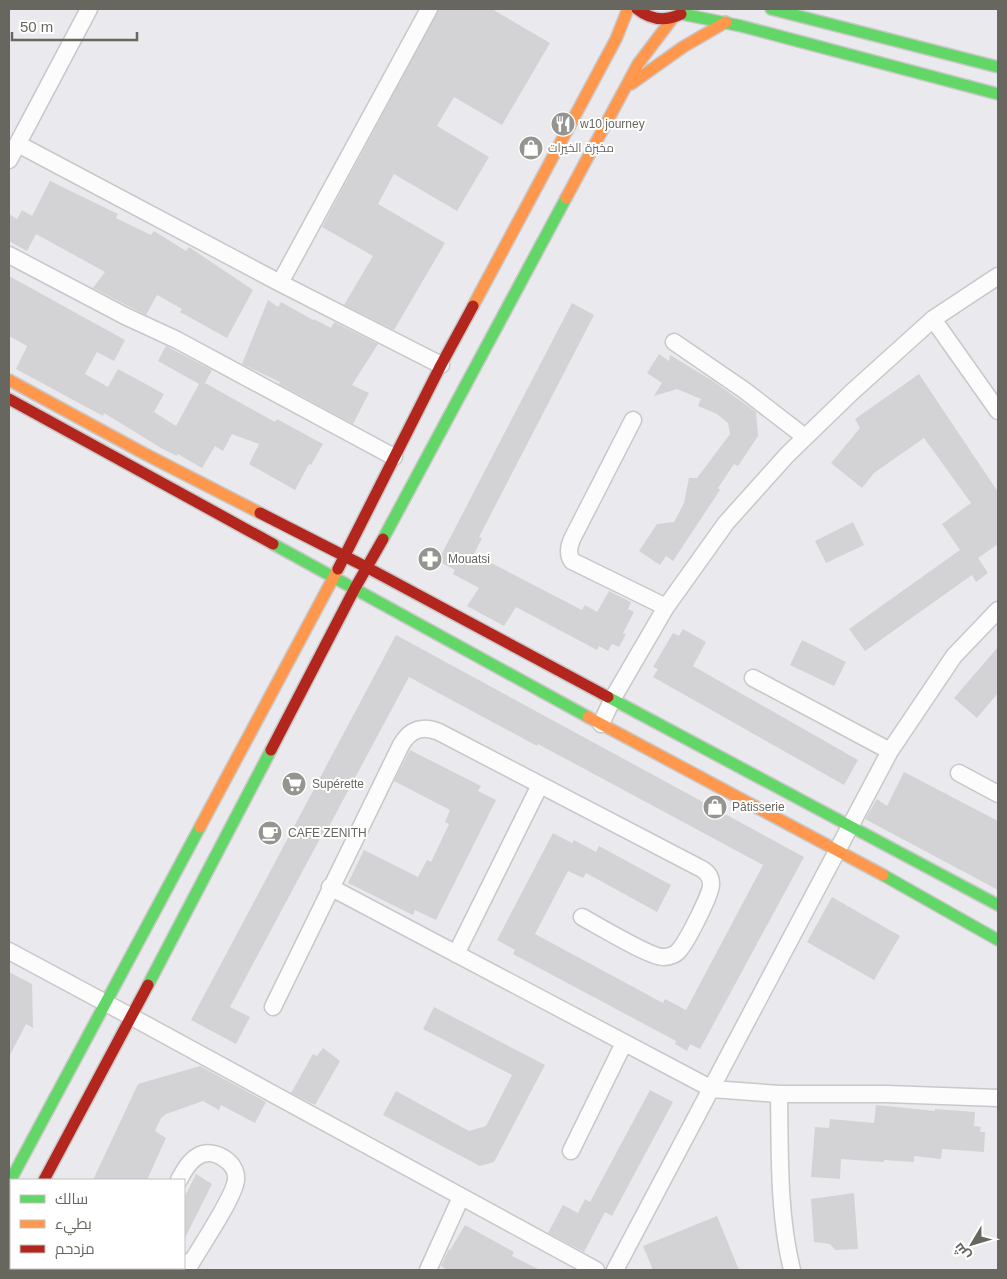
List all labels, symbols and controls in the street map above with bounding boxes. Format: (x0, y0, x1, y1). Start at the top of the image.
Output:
scale bar (12, 10, 138, 42)
text: 50 m (20, 18, 53, 35)
restaurant icon: w10 journey (550, 111, 576, 137)
place label: w10 journey (579, 117, 645, 131)
shop icon: مخبزة الخيرات (518, 135, 544, 161)
place label: مخبزة الخيرات (548, 141, 614, 155)
pharmacy icon: Mouatsi (417, 546, 443, 572)
place label: Mouatsi (448, 552, 490, 566)
supermarket icon: Supérette (281, 771, 307, 797)
place label: Supérette (312, 777, 364, 791)
shop icon: Pâtisserie (702, 794, 728, 820)
place label: Pâtisserie (732, 800, 785, 814)
cafe icon: CAFE ZENITH (257, 820, 283, 846)
place label: CAFE ZENITH (288, 826, 367, 840)
legend (10, 1179, 185, 1269)
text: سالك (55, 1190, 88, 1207)
text: بطيء (55, 1215, 92, 1236)
north arrow (947, 1219, 997, 1269)
text: ش (950, 1239, 974, 1264)
text: مزدحم (55, 1240, 95, 1259)

